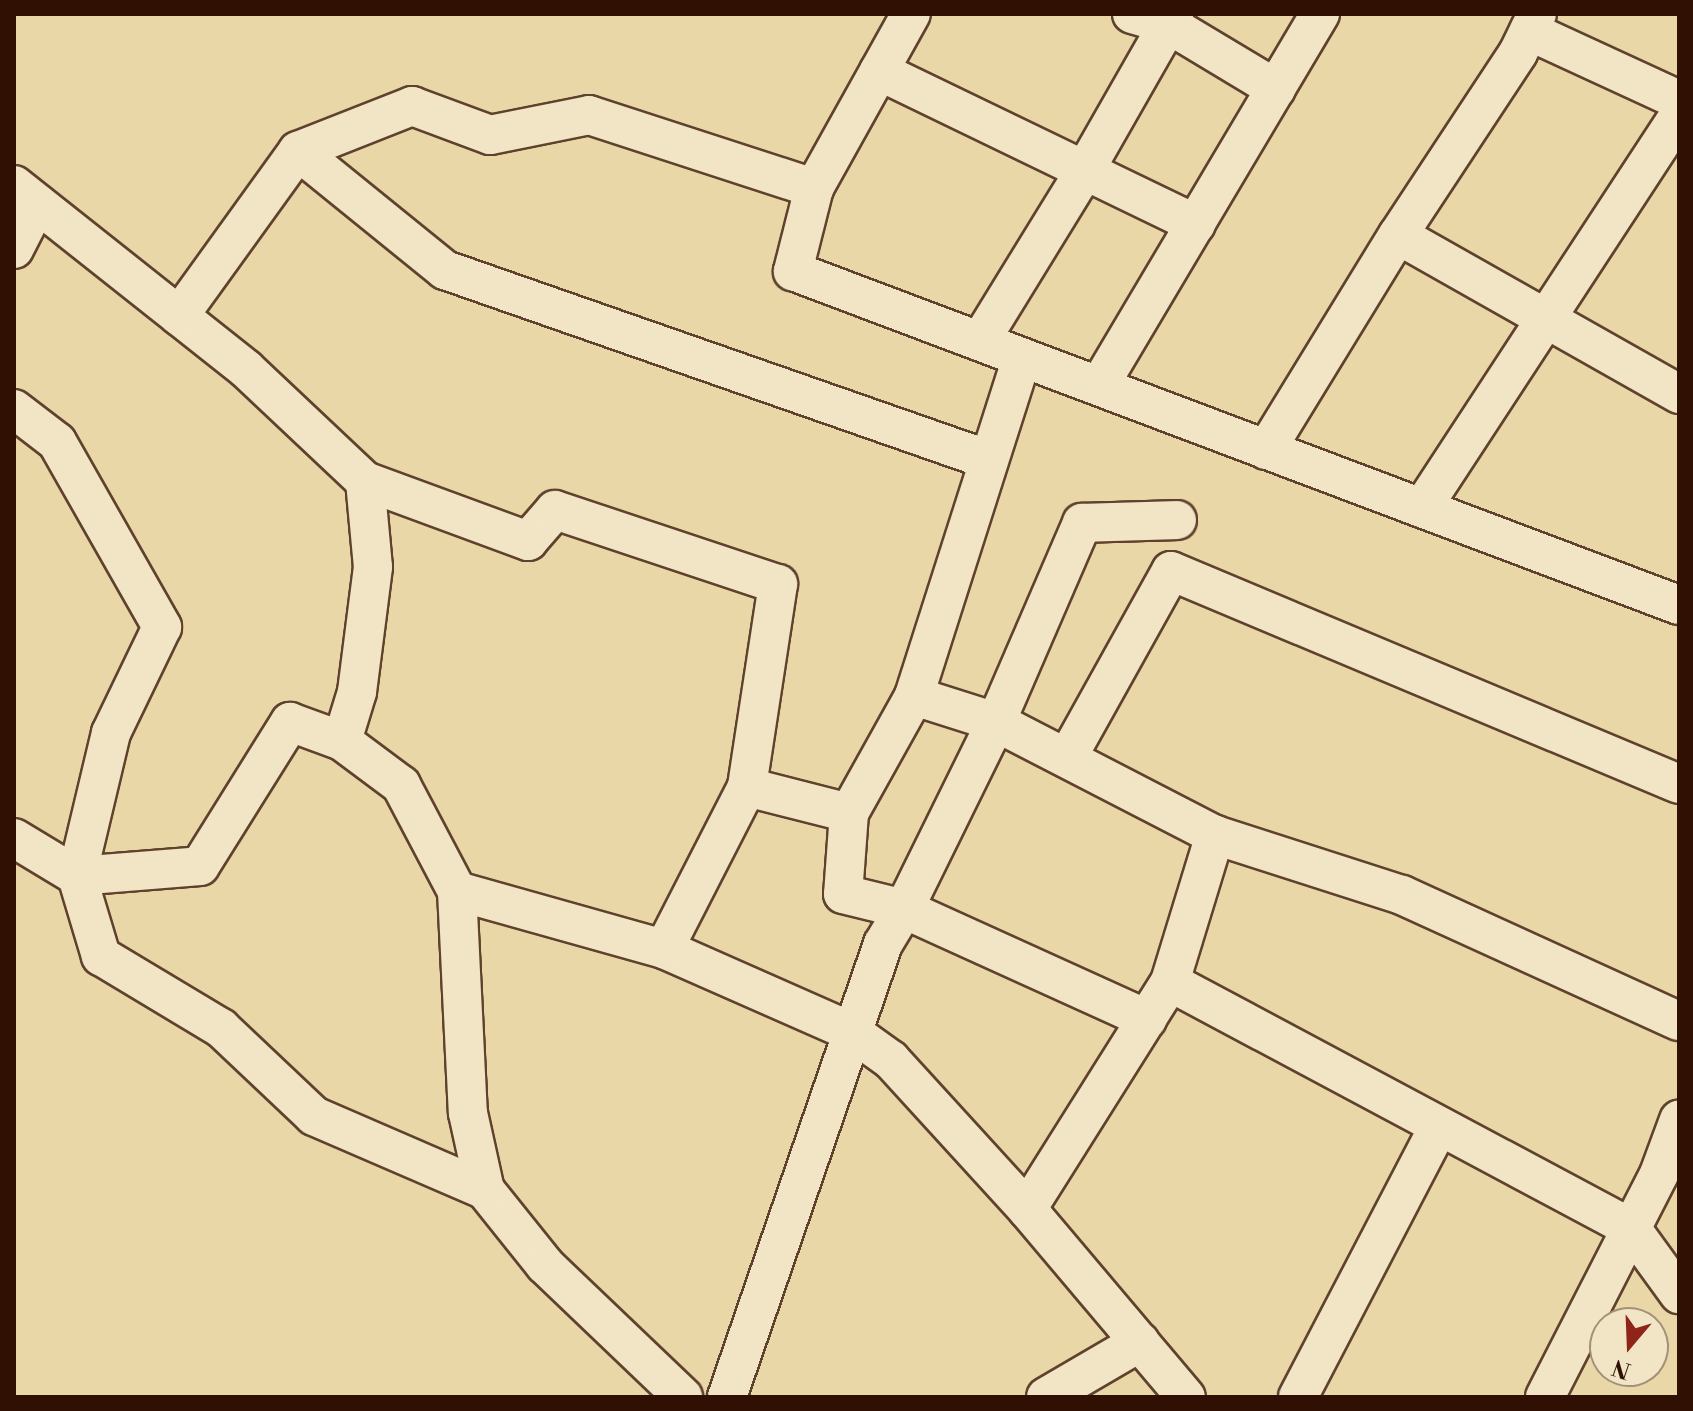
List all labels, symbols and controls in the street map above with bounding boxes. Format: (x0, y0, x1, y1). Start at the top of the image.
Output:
north arrow (1589, 1307, 1669, 1387)
text: N (1609, 1353, 1634, 1384)

